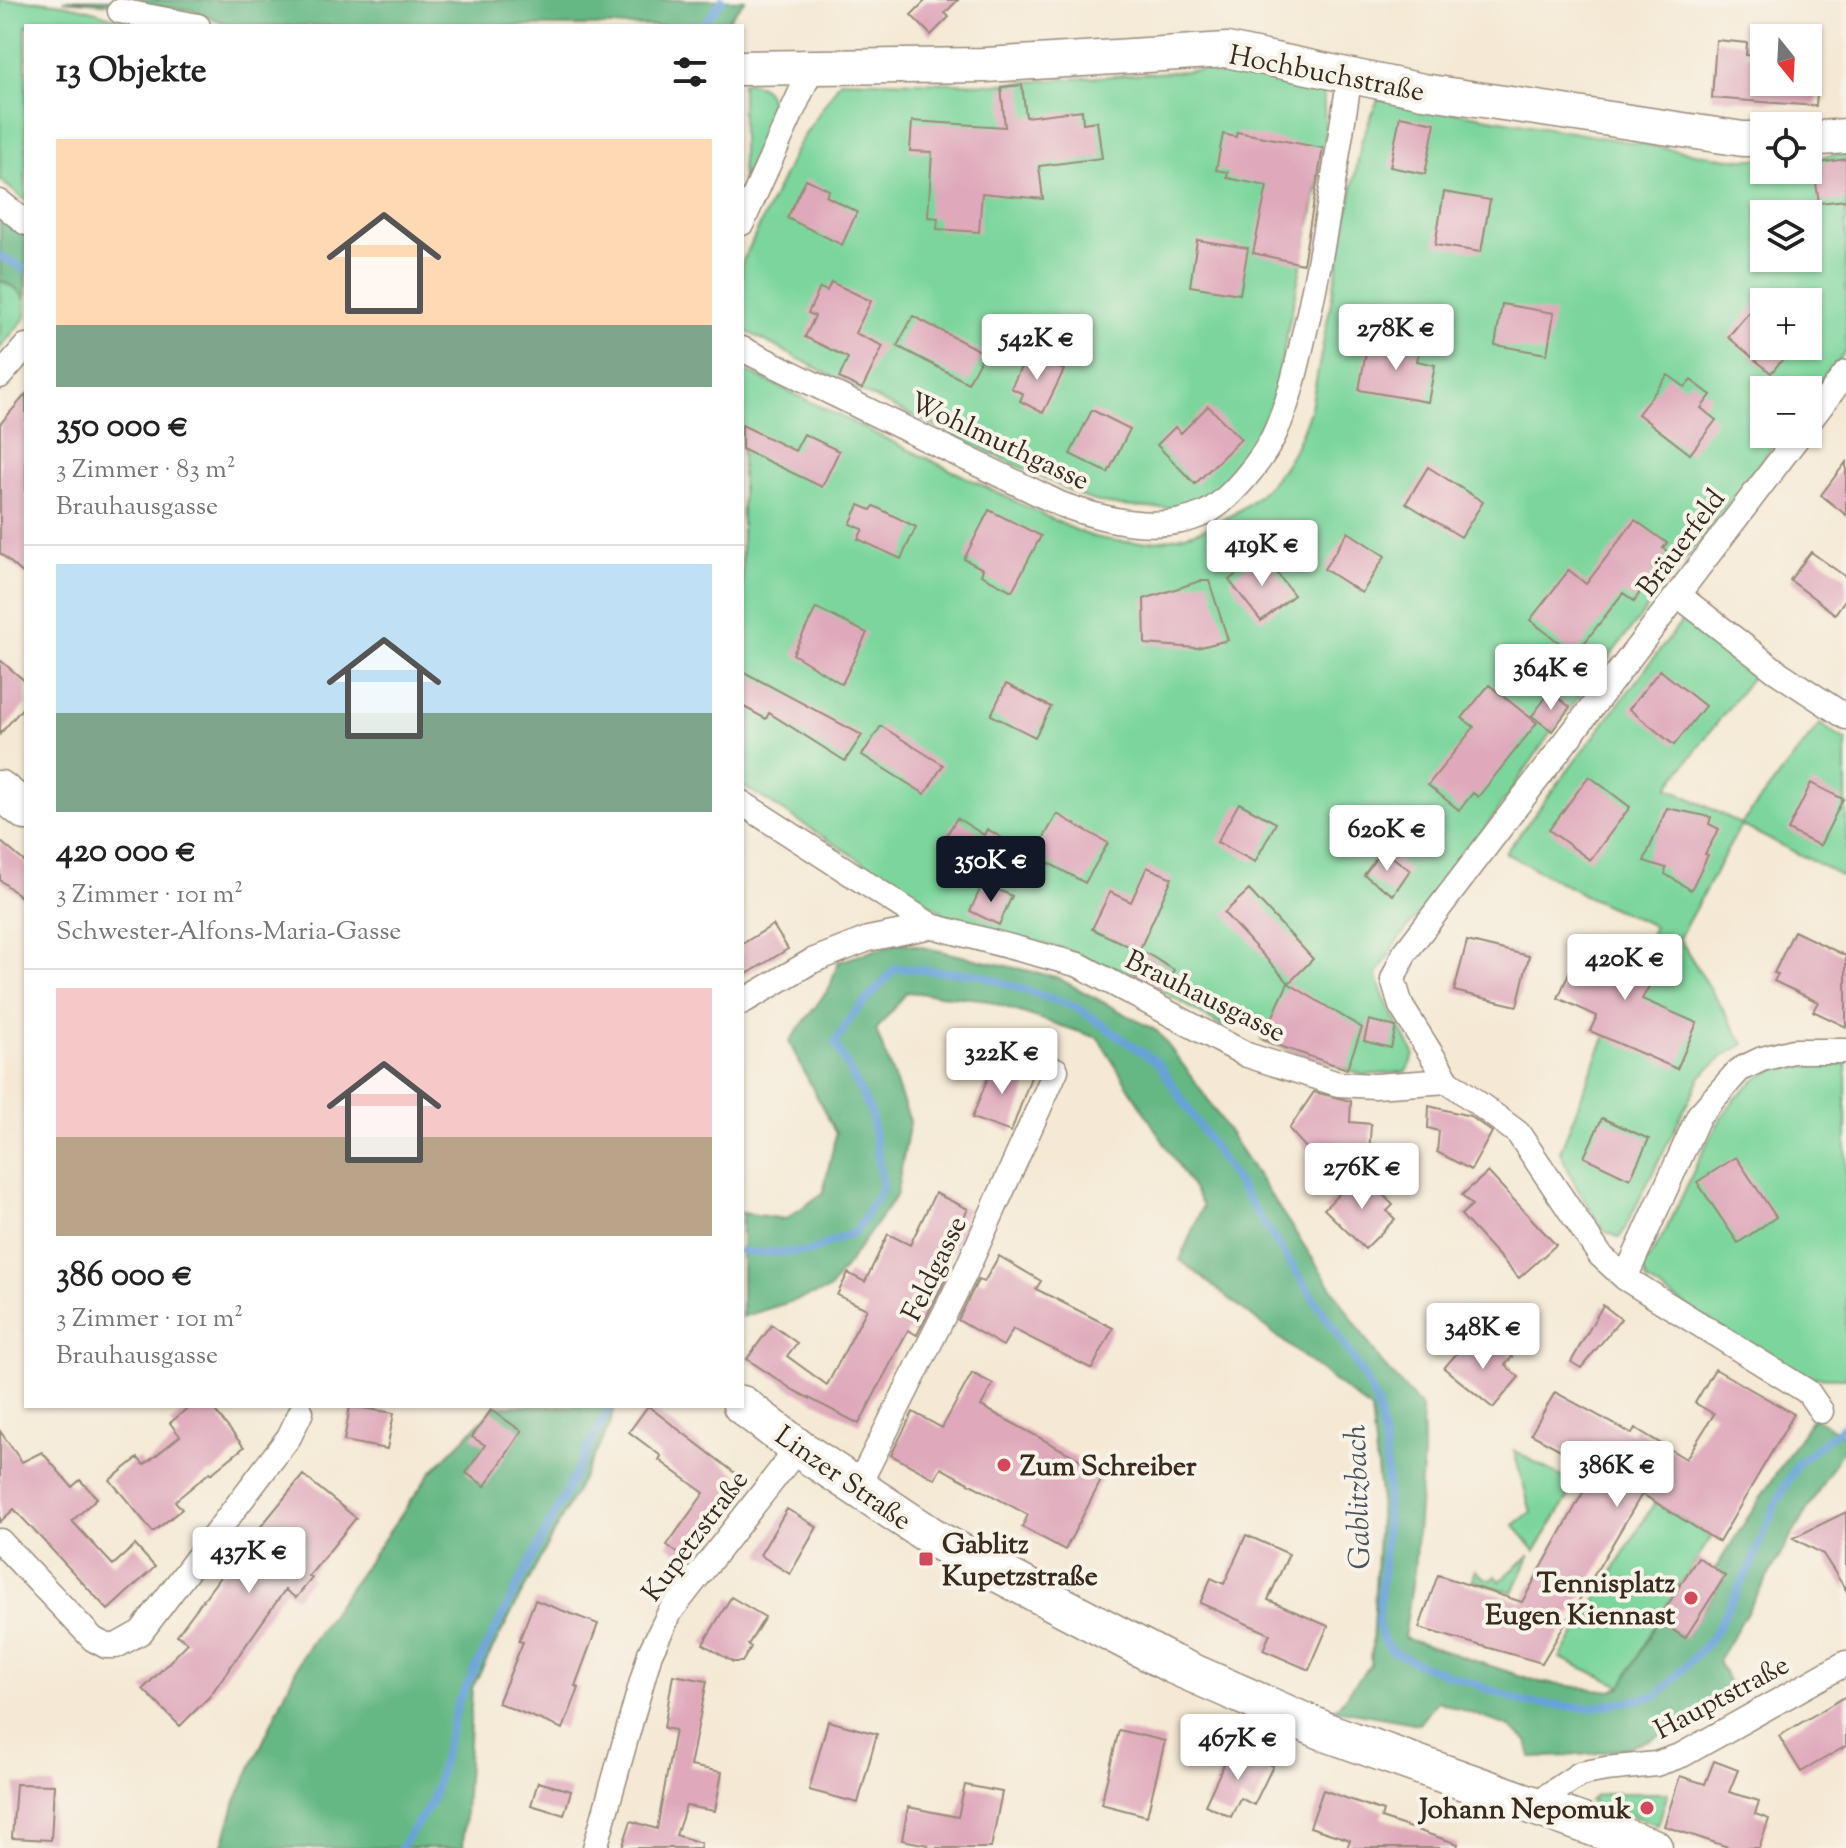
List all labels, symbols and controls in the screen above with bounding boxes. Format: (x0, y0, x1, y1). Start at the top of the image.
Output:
north arrow (1750, 24, 1822, 96)
map controls (1750, 24, 1822, 448)
street label: Hochbuchstraße (1225, 36, 1428, 113)
text: 13 Objekte (56, 48, 207, 97)
icon: filters (668, 50, 712, 94)
button: locate (1750, 112, 1822, 184)
icon: home (312, 191, 456, 335)
button: layers (1750, 200, 1822, 272)
button: + (1750, 288, 1822, 360)
pin: 278K € (1331, 304, 1461, 372)
text: 278K € (1357, 311, 1435, 348)
pin: 542K € (972, 314, 1102, 382)
text: 542K € (1000, 321, 1074, 358)
button: − (1750, 376, 1822, 448)
street label: Wohlmuthgasse (902, 384, 1095, 502)
text: 350 000 € (56, 403, 189, 452)
text: 3 Zimmer · 83 m² (56, 452, 236, 489)
street label: Bräuerfeld (1629, 481, 1736, 606)
text: Brauhausgasse (56, 489, 218, 526)
pin: 419K € (1197, 520, 1327, 588)
text: 419K € (1225, 527, 1299, 564)
icon: home (312, 616, 456, 760)
pin: 364K € (1486, 644, 1616, 712)
text: 364K € (1513, 651, 1589, 688)
pin: 620K € (1322, 805, 1452, 873)
text: 620K € (1348, 812, 1426, 849)
text: 420 000 € (56, 828, 196, 877)
pin: 350K € (926, 836, 1056, 904)
text: 350K € (954, 843, 1028, 880)
text: 3 Zimmer · 101 m² (56, 877, 243, 914)
text: Schwester-Alfons-Maria-Gasse (56, 914, 401, 951)
pin: 420K € (1560, 934, 1690, 1002)
street label: Brauhausgasse (1117, 941, 1292, 1054)
text: 420K € (1585, 941, 1665, 978)
pin: 322K € (937, 1028, 1067, 1096)
text: 322K € (964, 1035, 1040, 1072)
icon: home (312, 1040, 456, 1184)
pin: 276K € (1297, 1143, 1427, 1211)
text: 276K € (1323, 1150, 1401, 1187)
street label: Feldgasse (893, 1210, 978, 1329)
text: 386 000 € (56, 1252, 193, 1301)
text: 3 Zimmer · 101 m² (56, 1301, 243, 1338)
pin: 348K € (1418, 1303, 1548, 1371)
text: 348K € (1445, 1310, 1521, 1347)
text: Brauhausgasse (56, 1338, 218, 1375)
street label: Linzer Straße (766, 1417, 919, 1541)
water label: Gablitzbach (1335, 1423, 1384, 1570)
pin: 386K € (1552, 1441, 1682, 1509)
place label: Zum Schreiber (1020, 1448, 1197, 1488)
text: 386K € (1579, 1448, 1655, 1485)
marker: Zum Schreiber (995, 1456, 1013, 1474)
street label: Kupetzstraße (634, 1463, 759, 1611)
place label: Gablitz Kupetzstraße (942, 1526, 1098, 1598)
pin: 437K € (184, 1527, 314, 1595)
text: 437K € (211, 1534, 287, 1571)
marker: Gablitz Kupetzstraße (917, 1550, 935, 1568)
place label: Tennisplatz Eugen Kiennast (1485, 1565, 1675, 1637)
marker: Tennisplatz Eugen Kiennast (1682, 1589, 1700, 1607)
street label: Hauptstraße (1648, 1646, 1797, 1751)
pin: 467K € (1173, 1714, 1303, 1782)
text: 467K € (1198, 1721, 1278, 1758)
place label: Johann Nepomuk (1417, 1791, 1632, 1831)
marker: Johann Nepomuk (1638, 1799, 1656, 1817)

